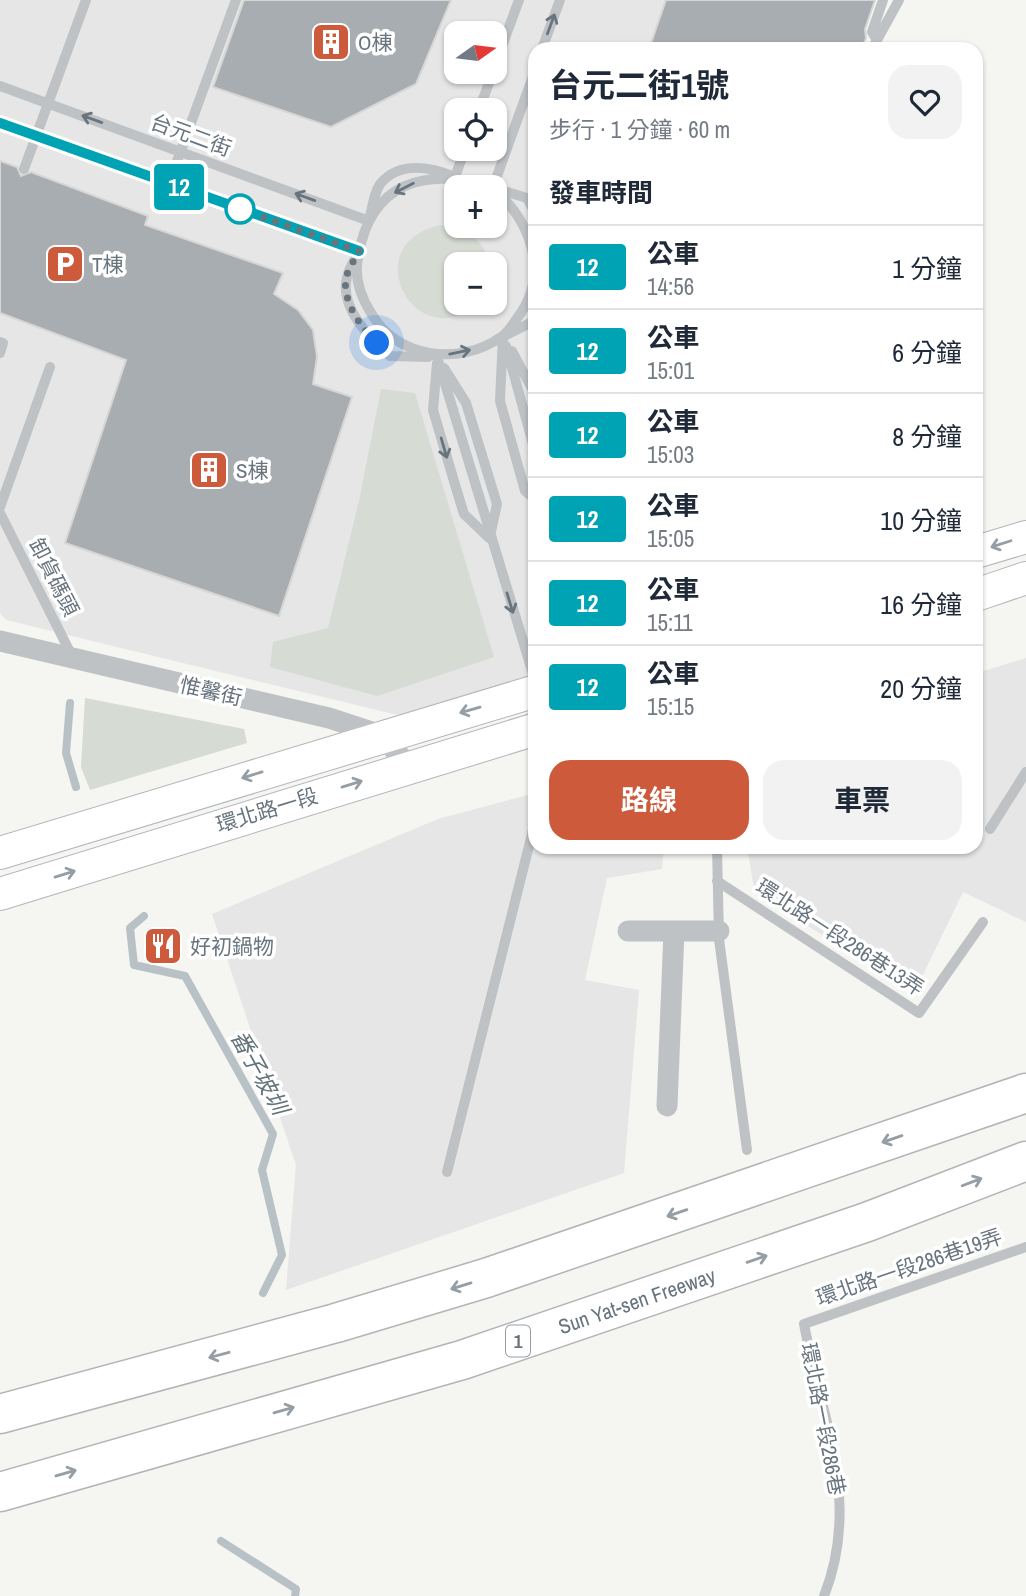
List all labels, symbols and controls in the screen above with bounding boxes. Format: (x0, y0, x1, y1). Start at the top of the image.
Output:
one-way arrow (546, 14, 558, 36)
building icon: O棟 (310, 21, 352, 63)
north arrow (444, 21, 508, 84)
map controls (444, 21, 507, 315)
place label: O棟 (358, 28, 392, 57)
text: 台元二街1號 (549, 63, 729, 107)
button: heart (888, 65, 962, 139)
button: locate (444, 98, 507, 161)
street label: 台元二街 (147, 107, 235, 163)
one-way arrow (81, 112, 103, 124)
text: 步行 · 1 分鐘 · 60 m (549, 114, 730, 145)
line badge: 12 (148, 164, 210, 210)
text: 12 (168, 171, 190, 203)
button: + (444, 175, 507, 238)
text: 發車時間 (549, 175, 653, 210)
one-way arrow (394, 182, 414, 196)
one-way arrow (295, 190, 317, 202)
unlabelled marker (225, 194, 255, 224)
text: 公車 (647, 236, 699, 271)
parking icon: T棟 (44, 243, 86, 285)
place label: T棟 (92, 250, 124, 279)
text: 12 (577, 251, 598, 283)
text: 1 分鐘 (892, 251, 962, 286)
button: − (444, 252, 507, 315)
text: 14:56 (647, 271, 694, 302)
text: 公車 (647, 320, 699, 355)
your location (359, 325, 394, 360)
text: 12 (577, 335, 598, 367)
text: 6 分鐘 (892, 335, 962, 370)
one-way arrow (448, 344, 471, 358)
text: 15:01 (647, 355, 694, 386)
text: 公車 (647, 404, 699, 439)
text: 12 (577, 419, 598, 451)
text: 8 分鐘 (892, 419, 962, 454)
one-way arrow (439, 437, 452, 459)
text: 15:03 (647, 439, 694, 470)
building icon: S棟 (188, 449, 230, 491)
place label: S棟 (236, 456, 269, 485)
text: 公車 (647, 488, 699, 523)
text: 12 (577, 503, 598, 535)
text: 10 分鐘 (880, 503, 962, 538)
text: 15:05 (647, 523, 694, 554)
street label: 卸貨碼頭 (22, 533, 86, 621)
one-way arrow (991, 539, 1013, 552)
text: 公車 (647, 572, 699, 607)
text: 12 (577, 587, 598, 619)
text: 16 分鐘 (880, 587, 962, 622)
one-way arrow (504, 592, 517, 614)
text: 15:11 (647, 607, 693, 638)
text: 公車 (647, 656, 699, 691)
street label: 惟馨街 (177, 670, 245, 712)
text: 12 (577, 671, 598, 703)
text: 20 分鐘 (880, 671, 962, 706)
text: 15:15 (647, 691, 694, 722)
one-way arrow (459, 704, 482, 717)
button: 路線 (549, 760, 749, 840)
button: 車票 (763, 760, 962, 840)
one-way arrow (241, 769, 263, 782)
one-way arrow (341, 776, 363, 789)
street label: 環北路一段 (213, 781, 321, 839)
one-way arrow (54, 866, 76, 879)
street label: 環北路一段286巷13弄 (750, 872, 930, 1002)
restaurant icon: 好初鍋物 (142, 925, 184, 967)
place label: 好初鍋物 (190, 932, 274, 961)
water label: 番子坡圳 (224, 1024, 297, 1122)
one-way arrow (882, 1134, 904, 1146)
one-way arrow (960, 1175, 982, 1187)
one-way arrow (666, 1207, 688, 1220)
street label: 環北路一段286巷19弄 (812, 1222, 1006, 1312)
one-way arrow (746, 1252, 768, 1264)
street label: Sun Yat-sen Freeway (554, 1260, 719, 1341)
one-way arrow (451, 1280, 473, 1293)
road number: 1 (506, 1326, 530, 1357)
street label: 環北路一段286巷 (794, 1340, 852, 1498)
one-way arrow (208, 1349, 230, 1362)
one-way arrow (273, 1403, 295, 1416)
one-way arrow (54, 1466, 76, 1479)

